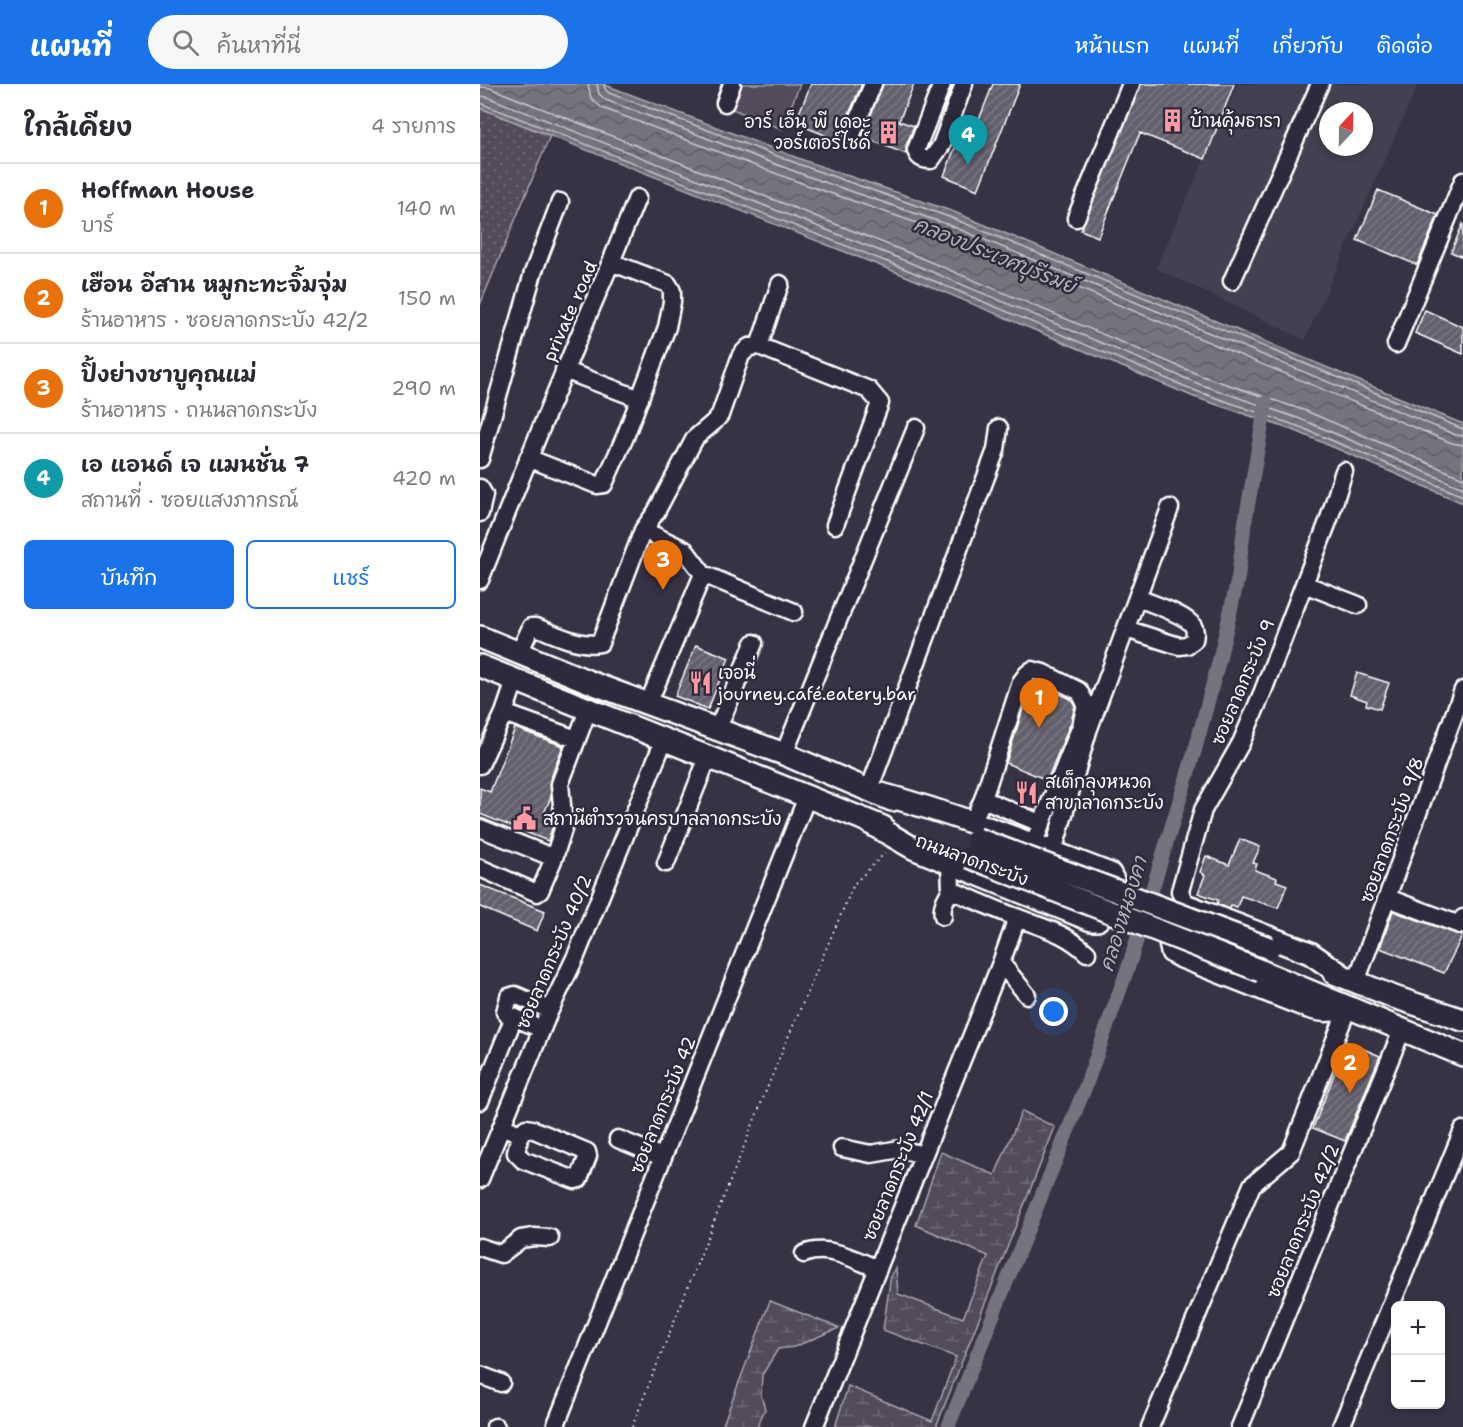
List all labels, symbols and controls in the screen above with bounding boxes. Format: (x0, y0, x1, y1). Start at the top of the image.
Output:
search box (148, 15, 568, 69)
icon: search (169, 26, 202, 59)
text: แผนที่ (30, 27, 112, 65)
text: ค้นหาที่นี่ (217, 31, 301, 60)
text: หน้าแรก (1075, 32, 1150, 60)
text: แผนที่ (1183, 32, 1239, 60)
text: เกี่ยวกับ (1272, 32, 1344, 60)
text: ติดต่อ (1377, 32, 1433, 60)
north arrow (1319, 102, 1373, 156)
building icon: บ้านคุ้มธารา (1159, 108, 1185, 134)
text: ใกล้เคียง (24, 109, 132, 144)
place label: อาร์ เอ็น พี เดอะ วอร์เตอร์ไซด์ (744, 109, 871, 155)
place label: บ้านคุ้มธารา (1190, 109, 1281, 135)
text: 4 รายการ (371, 113, 456, 139)
pin: 4 (948, 116, 988, 165)
building icon: อาร์ เอ็น พี เดอะ วอร์เตอร์ไซด์ (876, 119, 902, 145)
text: Hoffman House (81, 176, 254, 205)
text: 1 (39, 195, 48, 221)
text: 140 m (397, 195, 456, 221)
water label: คลองประเวศบุรีรมย์ (910, 211, 1083, 303)
text: บาร์ (81, 212, 114, 238)
street label: private road (537, 257, 603, 365)
text: เฮือน อีสาน หมูกะทะจิ้มจุ่ม (81, 270, 347, 299)
text: 2 (37, 285, 51, 311)
text: 150 m (398, 285, 456, 311)
text: ร้านอาหาร · ซอยลาดกระบัง 42/2 (81, 307, 369, 333)
text: ปิ้งย่างชาบูคุณแม่ (81, 360, 257, 389)
text: 3 (37, 375, 51, 401)
text: 290 m (391, 375, 456, 401)
text: ร้านอาหาร · ถนนลาดกระบัง (81, 397, 317, 423)
text: เอ แอนด์ เจ แมนชั่น 7 (81, 450, 309, 479)
text: 4 (37, 465, 51, 491)
text: 420 m (392, 465, 456, 491)
text: สถานที่ · ซอยแสงภากรณ์ (81, 487, 298, 513)
button: บันทึก (24, 540, 234, 609)
button: แชร์ (246, 540, 456, 609)
pin: 3 (644, 540, 682, 590)
street label: ซอยลาดกระบัง 9 (1206, 615, 1280, 749)
place label: เจอนี่ journey.café.eatery.bar (717, 655, 916, 706)
restaurant icon: เจอนี่ journey.café.eatery.bar (687, 670, 713, 696)
pin: 1 (1020, 678, 1058, 728)
street label: ซอยลาดกระบัง 9/8 (1354, 754, 1430, 906)
place label: สเต็กลุงหนวด สาขาลาดกระบัง (1045, 769, 1164, 815)
restaurant icon: สเต็กลุงหนวด สาขาลาดกระบัง (1014, 779, 1040, 805)
public building icon: สถานีตำรวจนครบาลลาดกระบัง (512, 806, 538, 832)
place label: สถานีตำรวจนครบาลลาดกระบัง (543, 807, 782, 831)
street label: ถนนลาดกระบัง (912, 829, 1032, 891)
water label: คลองหนองคา (1093, 852, 1153, 975)
street label: ซอยลาดกระบัง 40/2 (511, 871, 597, 1033)
your location (1039, 997, 1068, 1026)
street label: ซอยลาดกระบัง 42 (624, 1033, 702, 1177)
pin: 2 (1330, 1044, 1370, 1093)
street label: ซอยลาดกระบัง 42/1 (857, 1087, 939, 1245)
street label: ซอยลาดกระบัง 42/2 (1261, 1140, 1345, 1302)
map controls (1391, 1301, 1445, 1409)
button: + (1391, 1301, 1445, 1355)
button: − (1391, 1355, 1445, 1409)

